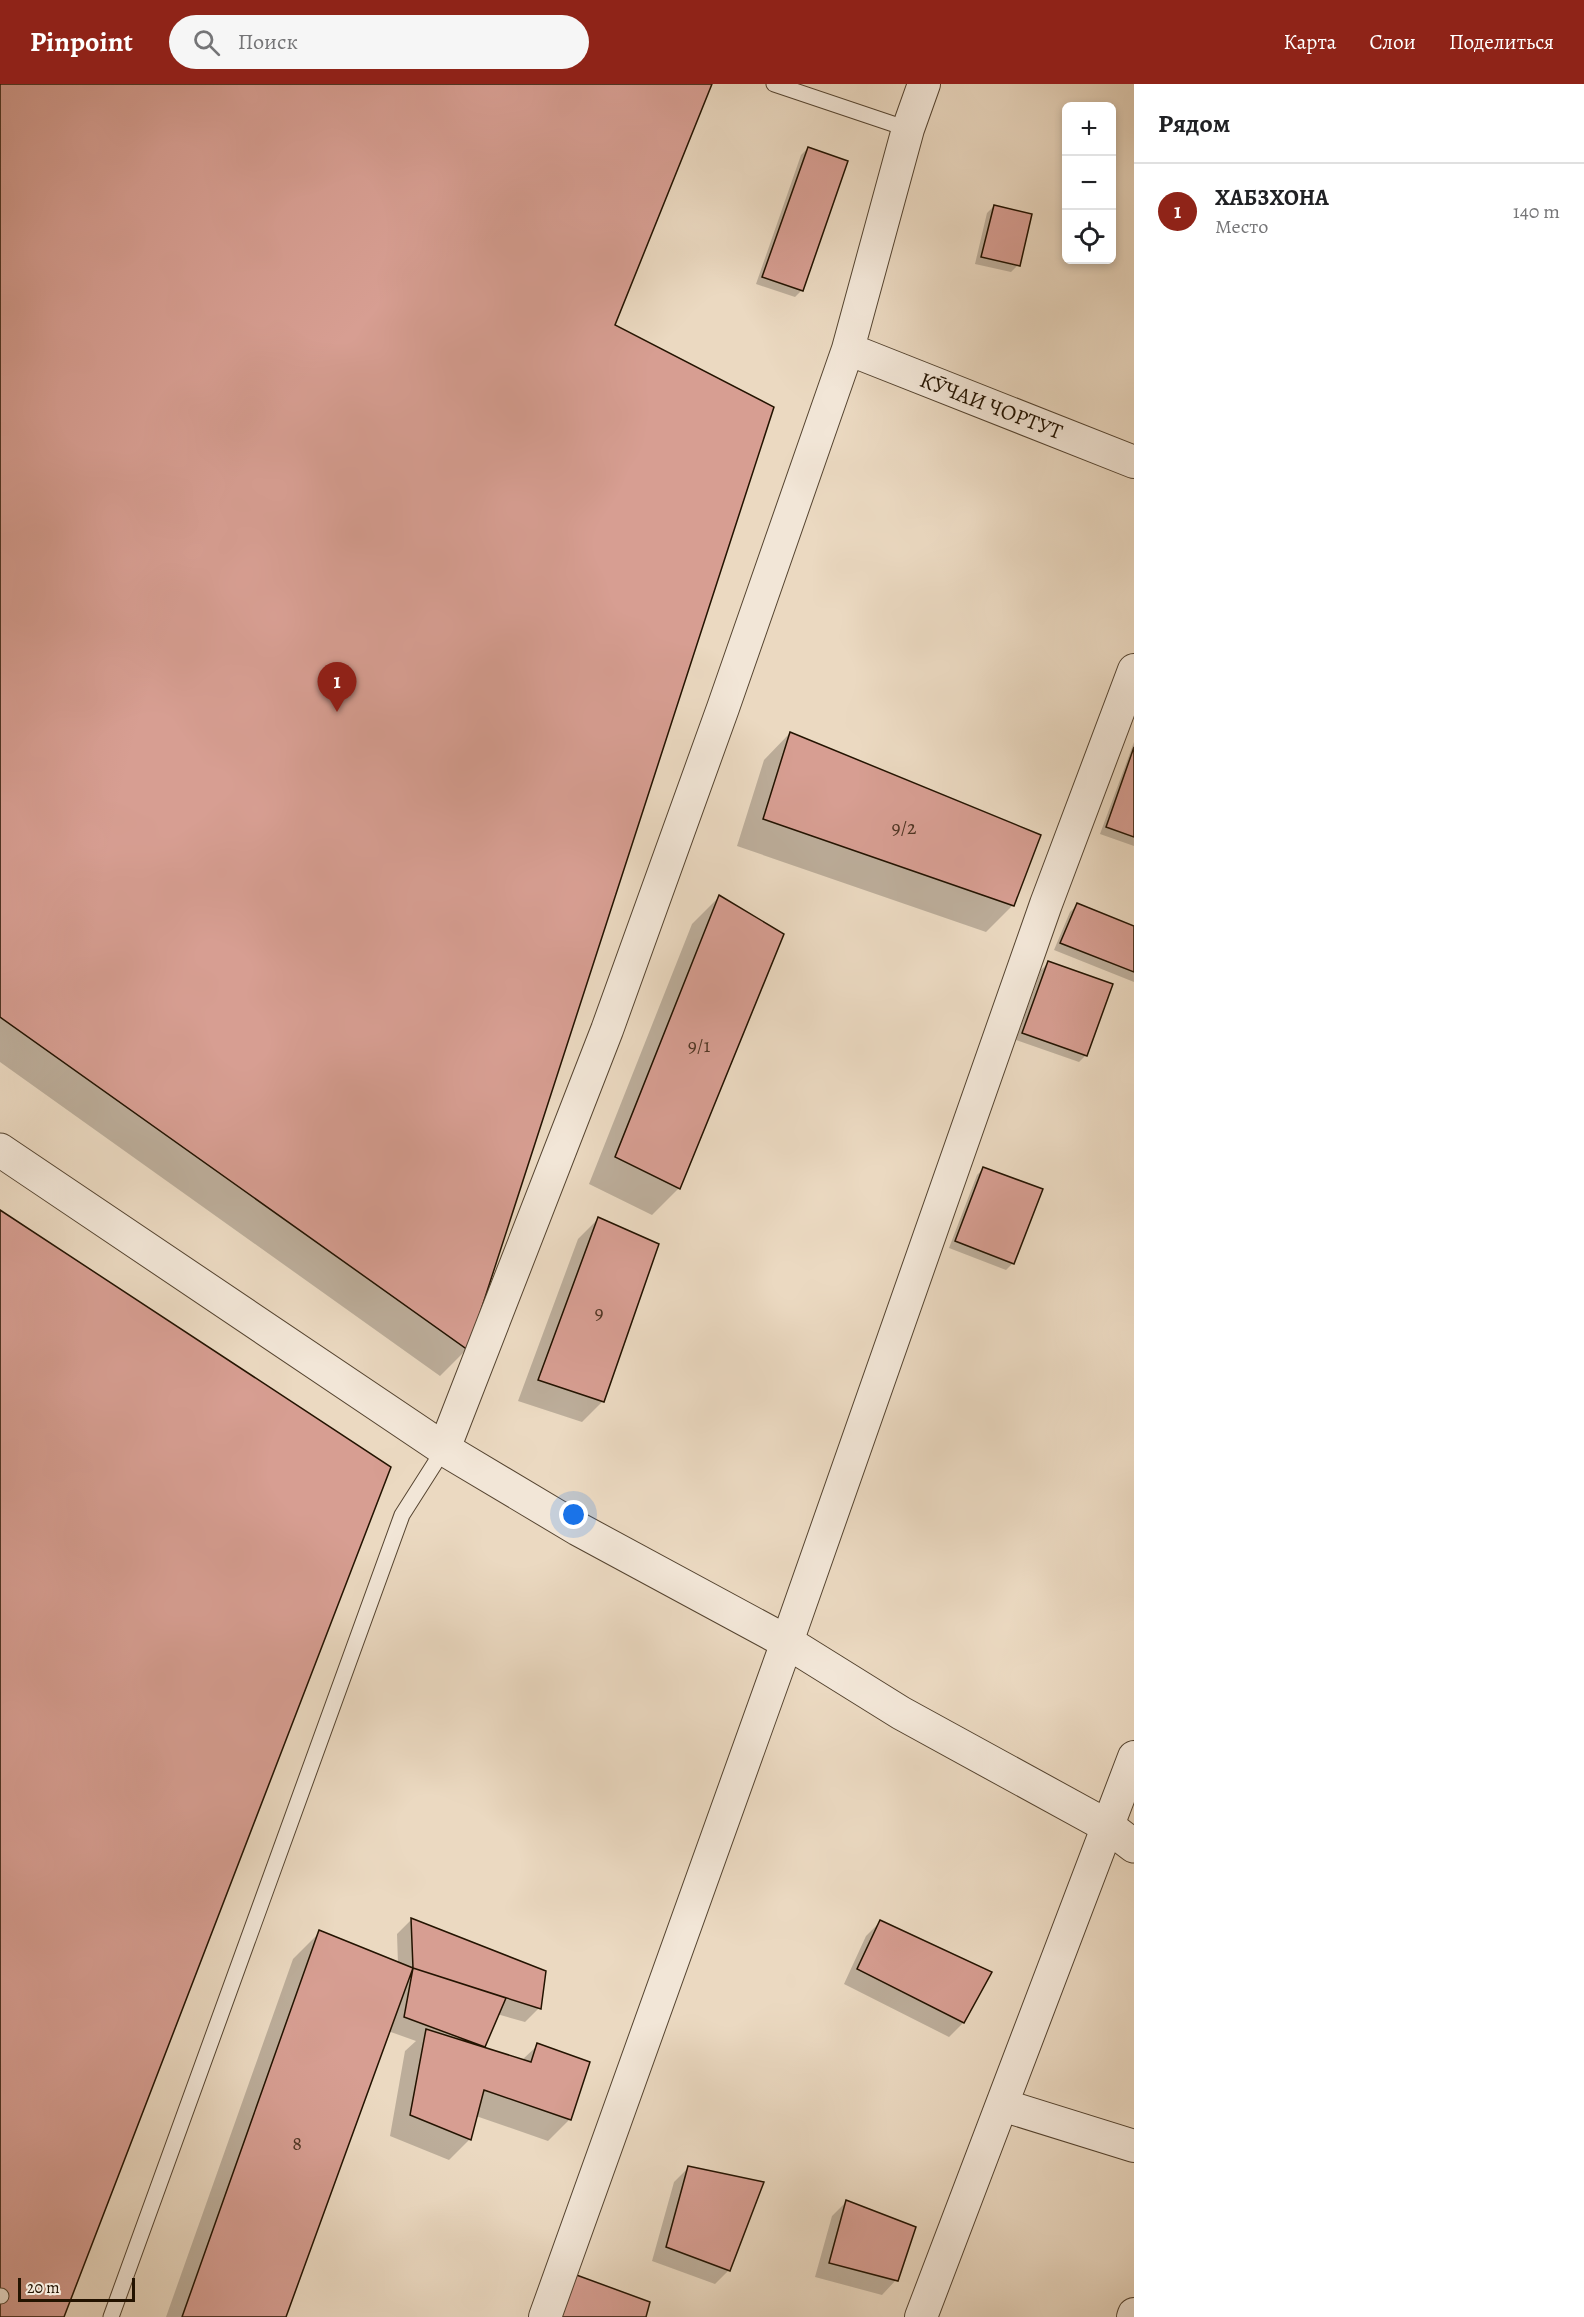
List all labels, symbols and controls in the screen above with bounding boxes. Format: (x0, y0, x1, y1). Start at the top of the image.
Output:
search box (169, 15, 589, 69)
text: Pinpoint (30, 23, 133, 61)
icon: search (190, 26, 223, 59)
text: Поиск (238, 27, 298, 57)
text: Карта (1283, 28, 1336, 56)
text: Слои (1369, 28, 1416, 56)
text: Поделиться (1449, 28, 1554, 56)
map controls (1062, 102, 1116, 264)
button: + (1062, 102, 1116, 156)
text: Рядом (1158, 106, 1230, 141)
button: − (1062, 156, 1116, 210)
text: ХАБЗХОНА (1215, 183, 1329, 213)
text: 1 (1174, 198, 1181, 225)
text: 140 m (1513, 198, 1560, 225)
button: locate (1062, 210, 1116, 264)
text: Место (1215, 213, 1268, 240)
street label: КӮЧАИ ЧОРТУТ (915, 365, 1067, 447)
pin: 1 (318, 662, 356, 712)
house number: 9/2 (891, 814, 917, 841)
house number: 9/1 (688, 1032, 710, 1059)
house number: 9 (594, 1299, 604, 1326)
your location (559, 1500, 588, 1529)
house number: 8 (292, 2130, 302, 2157)
scale bar (18, 2275, 135, 2302)
text: 20 m (27, 2277, 60, 2299)

